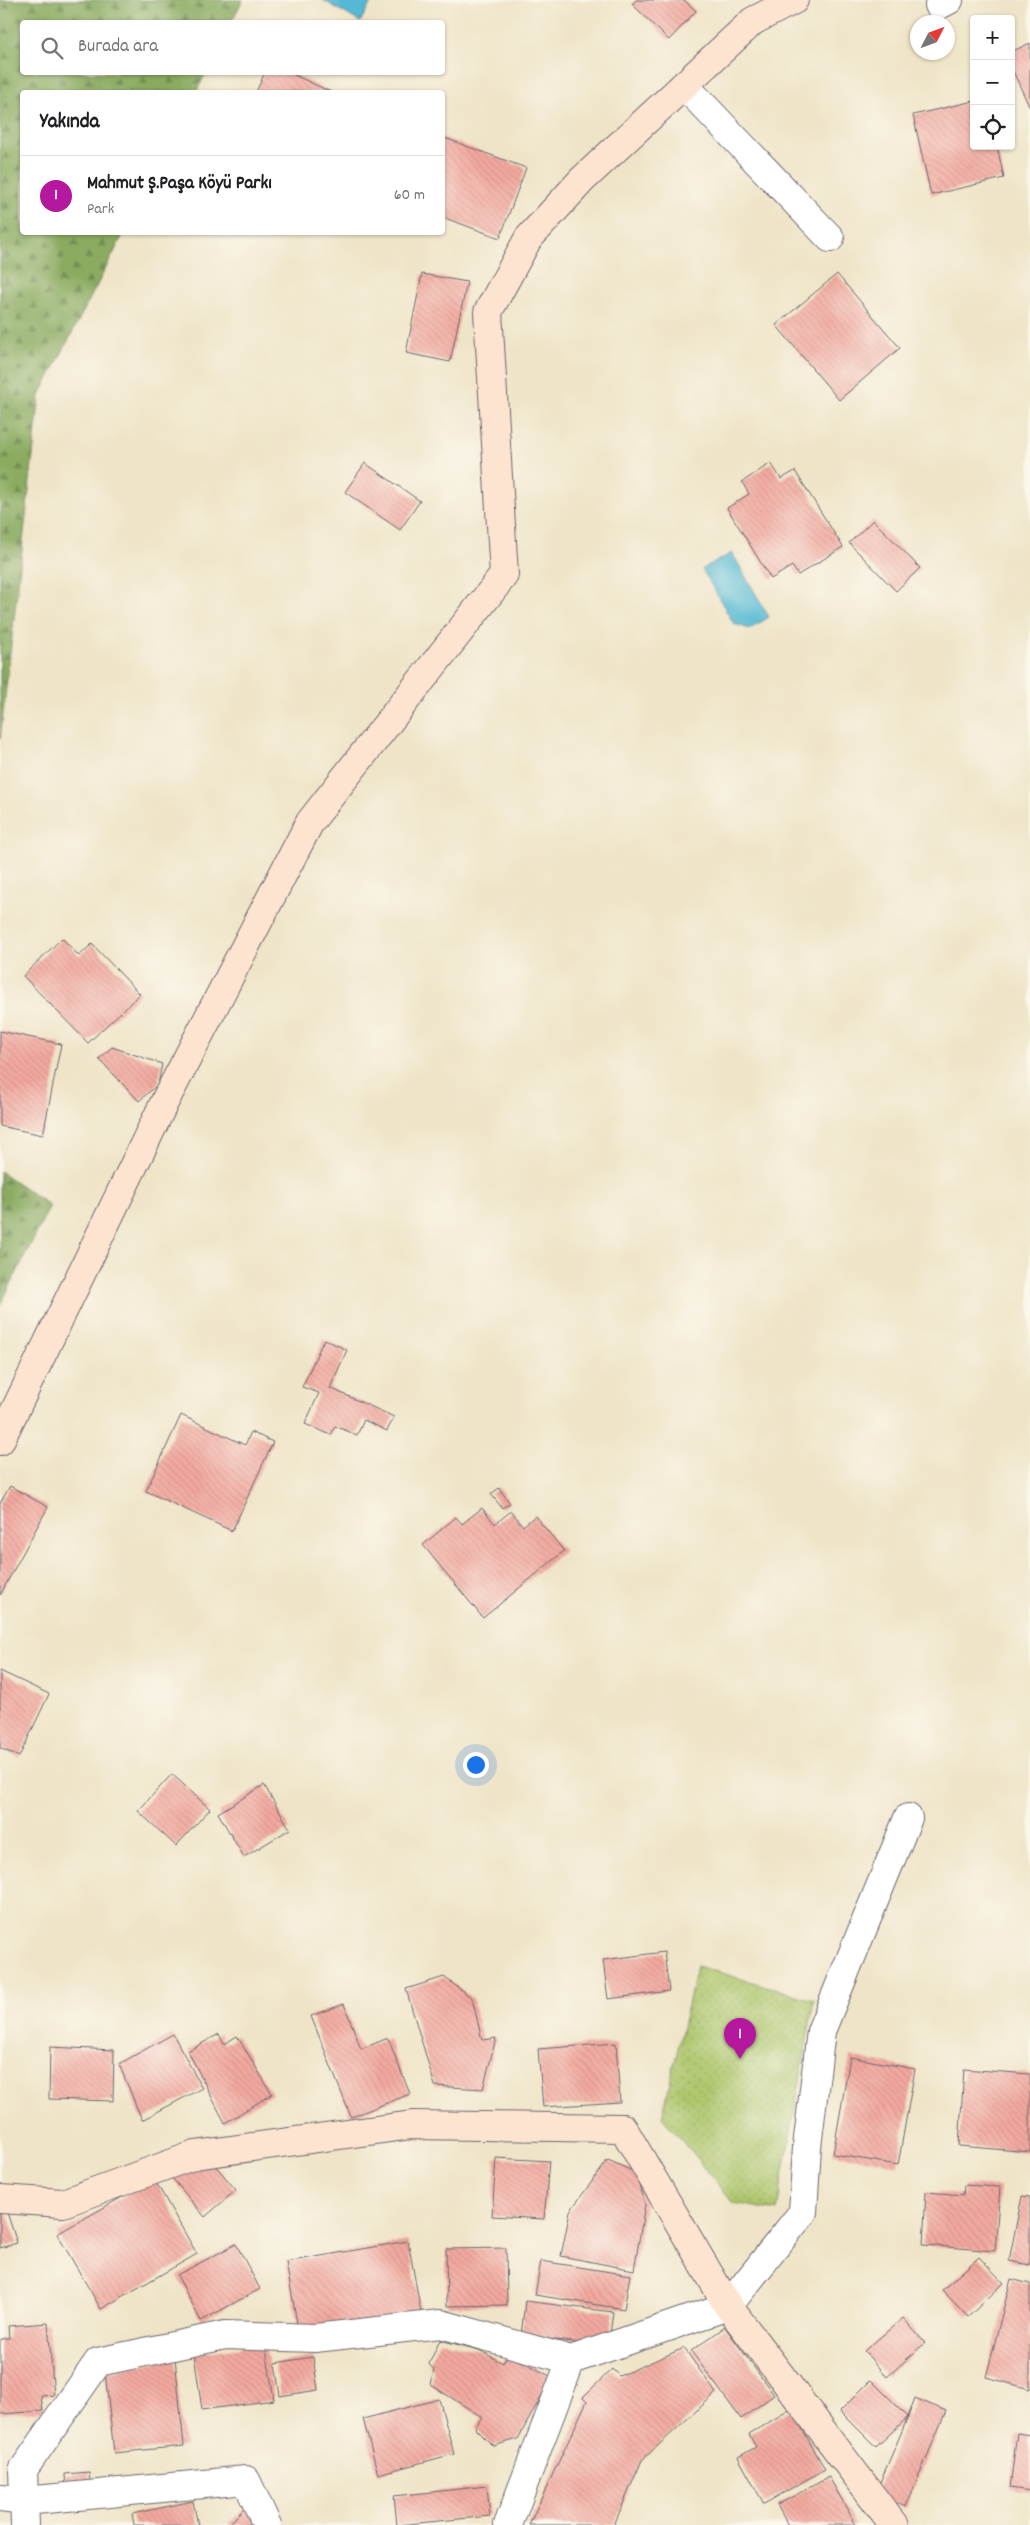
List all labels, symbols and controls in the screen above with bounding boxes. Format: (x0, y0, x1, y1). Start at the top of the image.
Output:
north arrow (910, 15, 955, 60)
map controls (970, 15, 1015, 150)
button: + (970, 15, 1015, 60)
search box (20, 20, 445, 75)
icon: search (38, 34, 66, 62)
text: Burada ara (78, 34, 158, 61)
button: − (970, 60, 1015, 105)
button: locate (970, 105, 1015, 150)
text: Yakında (40, 108, 99, 138)
text: Mahmut Ş.Paşa Köyü Parkı (87, 171, 272, 198)
text: 1 (54, 184, 58, 207)
text: 60 m (394, 184, 425, 207)
text: Park (87, 198, 114, 221)
your location (463, 1752, 489, 1778)
pin: 1 (724, 2018, 756, 2059)

